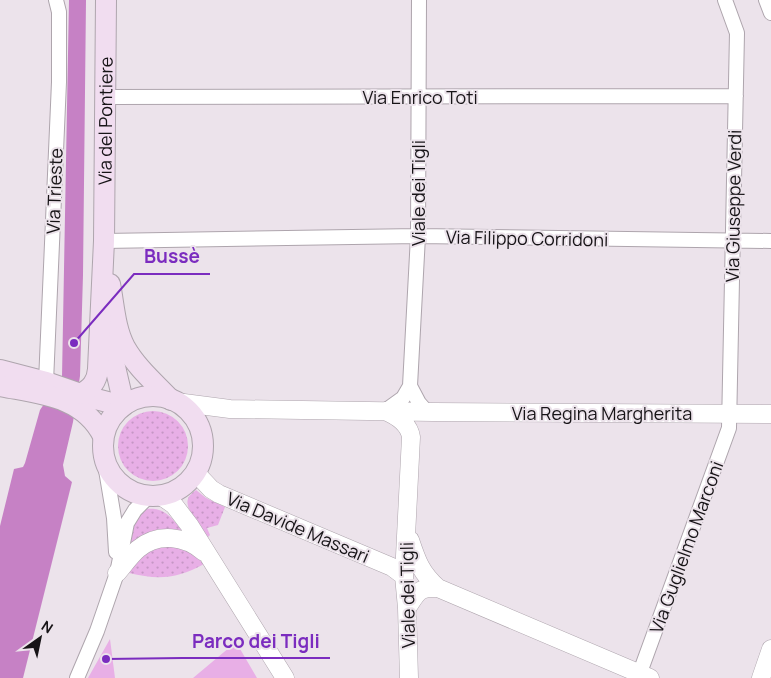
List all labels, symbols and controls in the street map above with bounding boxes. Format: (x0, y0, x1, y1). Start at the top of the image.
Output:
street label: Via del Pontiere (92, 57, 118, 185)
street label: Via Enrico Toti (362, 85, 478, 109)
street label: Via Giuseppe Verdi (720, 130, 746, 282)
street label: Viale dei Tigli (406, 140, 430, 246)
street label: Via Trieste (41, 148, 67, 234)
street label: Via Filippo Corridoni (446, 225, 608, 251)
callout: Bussè (134, 240, 210, 274)
text: Bussè (144, 243, 200, 269)
street label: Via Regina Margherita (512, 401, 692, 425)
street label: Via Guglielmo Marconi (644, 458, 728, 636)
street label: Via Davide Massari (223, 486, 373, 568)
street label: Viale dei Tigli (394, 542, 420, 648)
north arrow (15, 613, 65, 663)
text: N (38, 616, 57, 637)
callout: Parco dei Tigli (182, 624, 330, 658)
text: Parco dei Tigli (192, 628, 320, 654)

